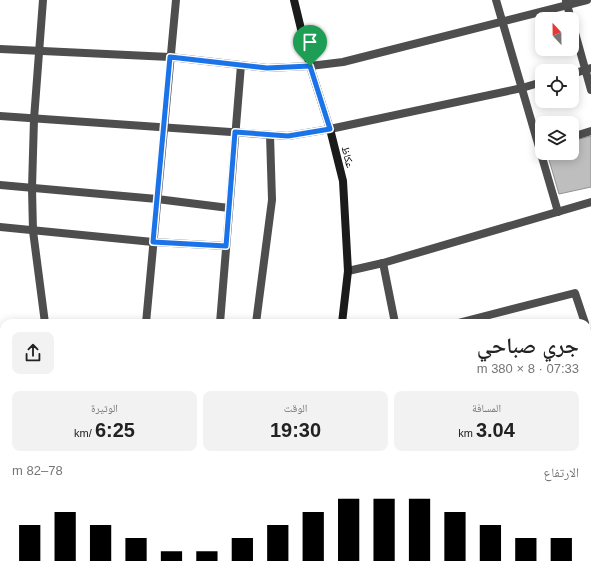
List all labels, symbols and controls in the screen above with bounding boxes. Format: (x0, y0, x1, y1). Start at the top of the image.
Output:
north arrow (535, 12, 579, 56)
map controls (535, 12, 579, 160)
pin (293, 25, 327, 66)
icon: arrive (299, 31, 321, 53)
button: locate (535, 64, 579, 108)
button: layers (535, 116, 579, 160)
street label: عكاظ (340, 145, 357, 169)
button: share (12, 332, 54, 374)
text: جري صباحي (477, 333, 579, 358)
text: 07:33 · 8 × 380 m (477, 361, 579, 376)
text: الوتيرة (91, 402, 118, 414)
text: الوقت (284, 402, 307, 414)
text: المسافة (472, 402, 501, 414)
text: 6:25 (95, 419, 135, 441)
text: 19:30 (270, 419, 321, 441)
text: 3.04 (476, 419, 515, 441)
text: /km (74, 427, 95, 439)
text: km (458, 427, 476, 439)
text: 78–82 m (12, 463, 63, 478)
text: الارتفاع (544, 465, 579, 480)

